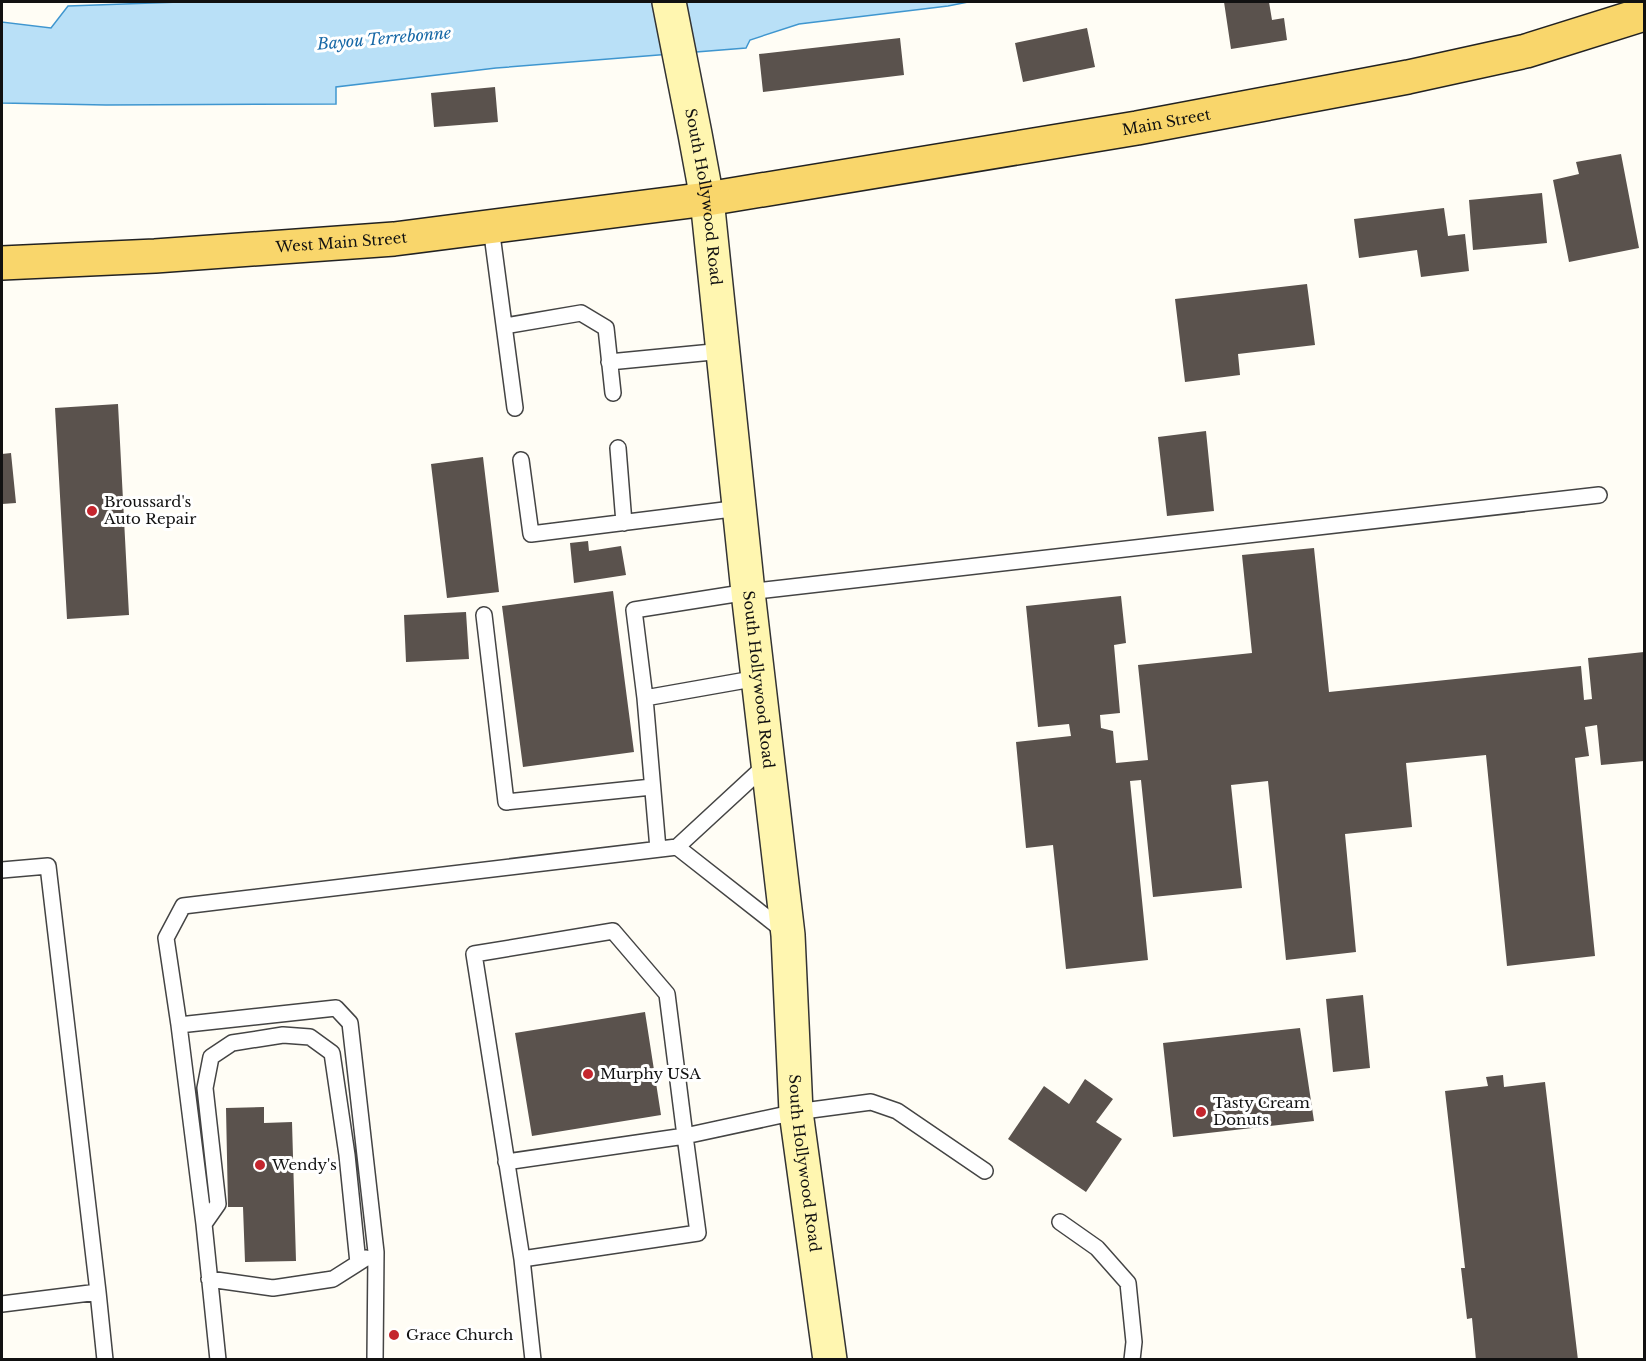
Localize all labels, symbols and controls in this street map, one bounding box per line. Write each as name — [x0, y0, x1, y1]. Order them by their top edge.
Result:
water label: Bayou Terrebonne — [315, 22, 453, 54]
street label: Main Street — [1121, 104, 1212, 139]
street label: South Hollywood Road — [681, 107, 726, 286]
street label: West Main Street — [274, 227, 408, 256]
place label: Broussard's Auto Repair — [103, 492, 197, 528]
marker: Broussard's Auto Repair — [85, 504, 99, 518]
street label: South Hollywood Road — [739, 590, 779, 770]
place label: Murphy USA — [600, 1064, 701, 1083]
marker: Murphy USA — [581, 1067, 595, 1081]
street label: South Hollywood Road — [785, 1074, 825, 1253]
place label: Tasty Cream Donuts — [1213, 1093, 1310, 1129]
marker: Tasty Cream Donuts — [1194, 1105, 1208, 1119]
place label: Wendy's — [271, 1155, 337, 1174]
marker: Wendy's — [253, 1158, 267, 1172]
place label: Grace Church — [406, 1325, 513, 1344]
marker: Grace Church — [387, 1328, 401, 1342]

